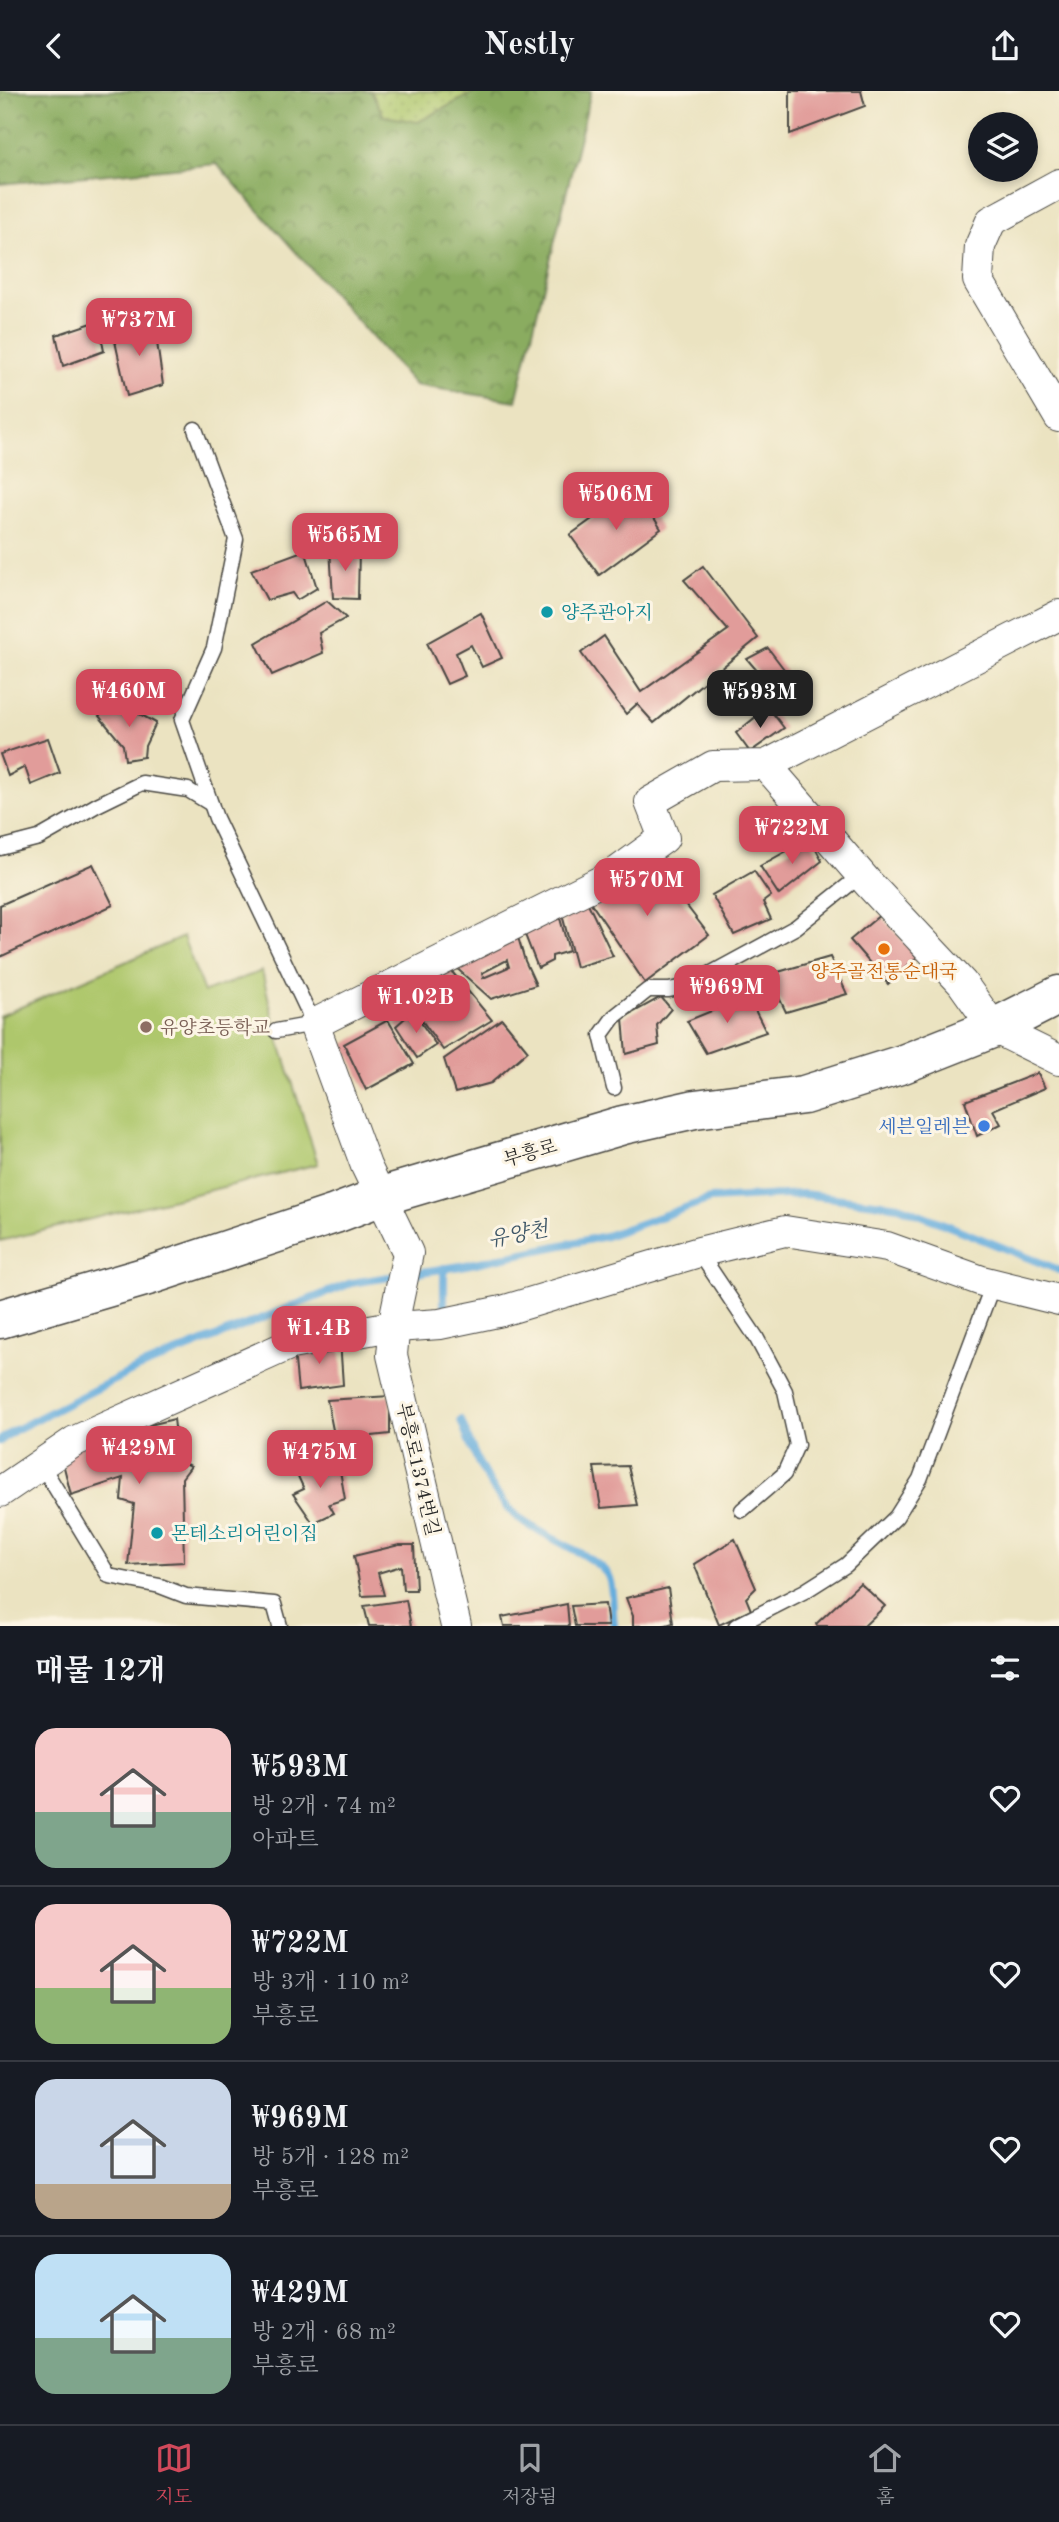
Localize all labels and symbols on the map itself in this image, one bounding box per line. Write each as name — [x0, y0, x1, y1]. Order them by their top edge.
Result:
pin: ₩737M — [90, 299, 188, 358]
pin: ₩506M — [567, 473, 665, 532]
pin: ₩565M — [296, 513, 394, 573]
place label: 양주관아지 — [561, 603, 653, 624]
marker: 양주관아지 — [539, 604, 555, 620]
pin: ₩460M — [80, 669, 178, 729]
pin: ₩593M — [711, 671, 809, 730]
pin: ₩722M — [743, 807, 841, 866]
pin: ₩570M — [598, 859, 696, 918]
marker: 양주골전통순대국 — [876, 941, 892, 957]
place label: 양주골전통순대국 — [811, 962, 957, 983]
pin: ₩969M — [678, 965, 776, 1025]
pin: ₩1.02B — [359, 975, 473, 1035]
place label: 유양초등학교 — [160, 1018, 270, 1039]
marker: 유양초등학교 — [138, 1019, 154, 1035]
place label: 세븐일레븐 — [878, 1116, 970, 1138]
marker: 세븐일레븐 — [976, 1118, 992, 1134]
street label: 부흥로 — [501, 1135, 560, 1171]
water label: 유양천 — [486, 1217, 552, 1252]
pin: ₩1.4B — [270, 1307, 368, 1366]
street label: 부흥로1374번길 — [392, 1401, 444, 1538]
pin: ₩429M — [90, 1427, 188, 1486]
pin: ₩475M — [271, 1431, 369, 1490]
place label: 몬테소리어린이집 — [171, 1524, 318, 1545]
marker: 몬테소리어린이집 — [149, 1525, 165, 1541]

